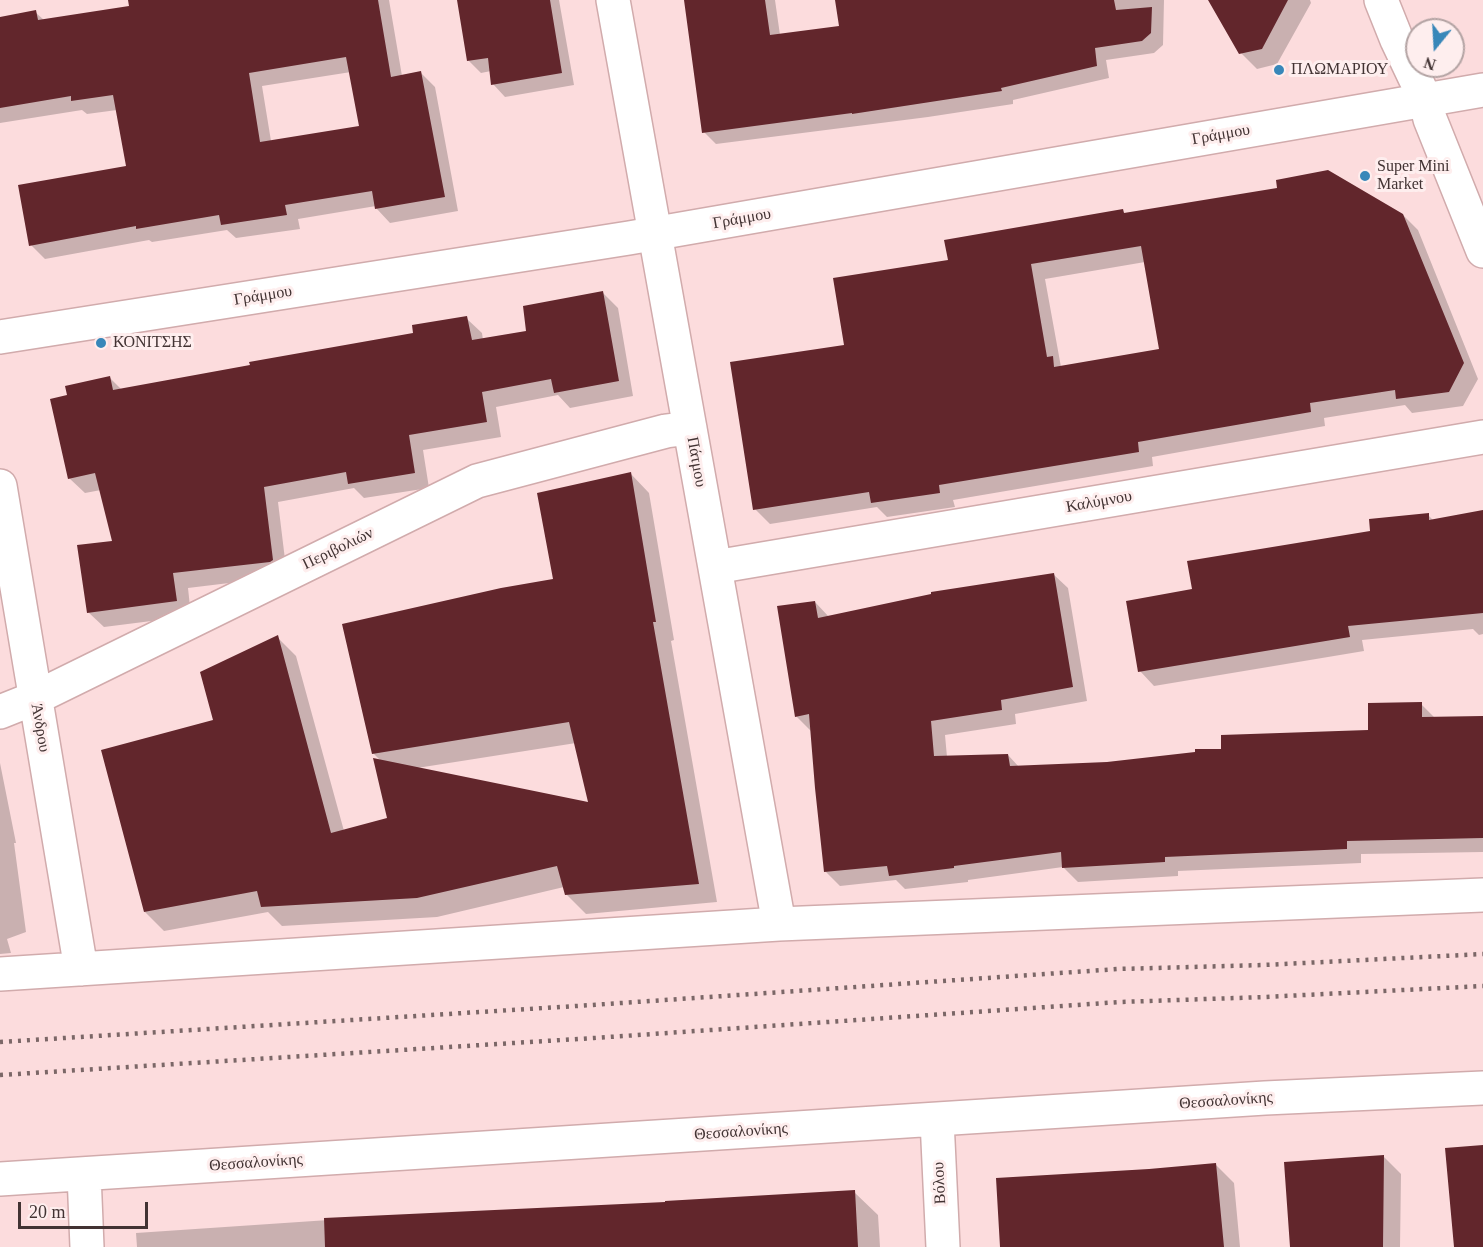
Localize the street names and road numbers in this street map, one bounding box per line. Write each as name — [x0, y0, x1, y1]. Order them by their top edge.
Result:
street label: Γράμμου — [1190, 120, 1252, 150]
street label: Γράμμου — [711, 204, 773, 234]
street label: Γράμμου — [233, 282, 293, 310]
street label: Πάτμου — [682, 435, 710, 489]
street label: Καλύμνου — [1065, 487, 1133, 517]
street label: Περιβολιών — [299, 524, 377, 574]
street label: Άνδρου — [26, 702, 54, 754]
street label: Θεσσαλονίκης — [1178, 1088, 1274, 1114]
street label: Θεσσαλονίκης — [693, 1119, 789, 1145]
street label: Θεσσαλονίκης — [208, 1150, 304, 1176]
street label: Βόλου — [929, 1161, 951, 1205]

